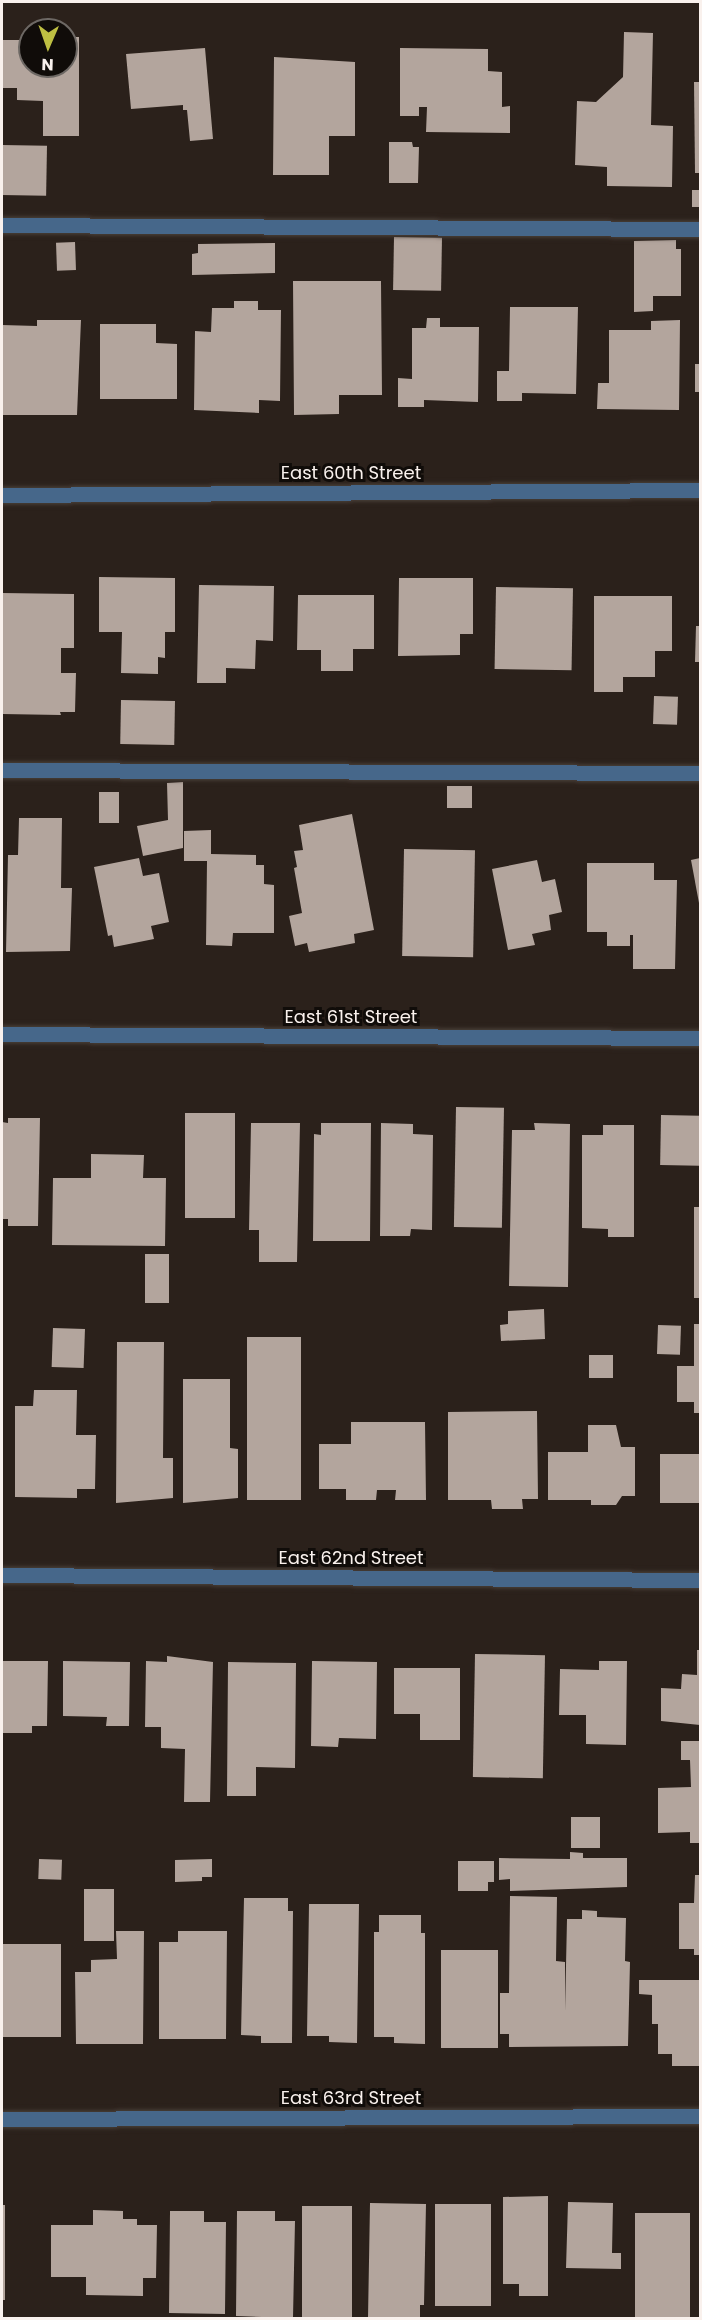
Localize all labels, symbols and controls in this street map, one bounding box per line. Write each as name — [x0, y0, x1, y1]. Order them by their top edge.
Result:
north arrow — [18, 18, 78, 78]
text: N — [41, 53, 54, 76]
street label: East 60th Street — [281, 462, 421, 484]
street label: East 61st Street — [285, 1006, 417, 1028]
street label: East 62nd Street — [278, 1547, 424, 1569]
street label: East 63rd Street — [281, 2087, 421, 2109]

